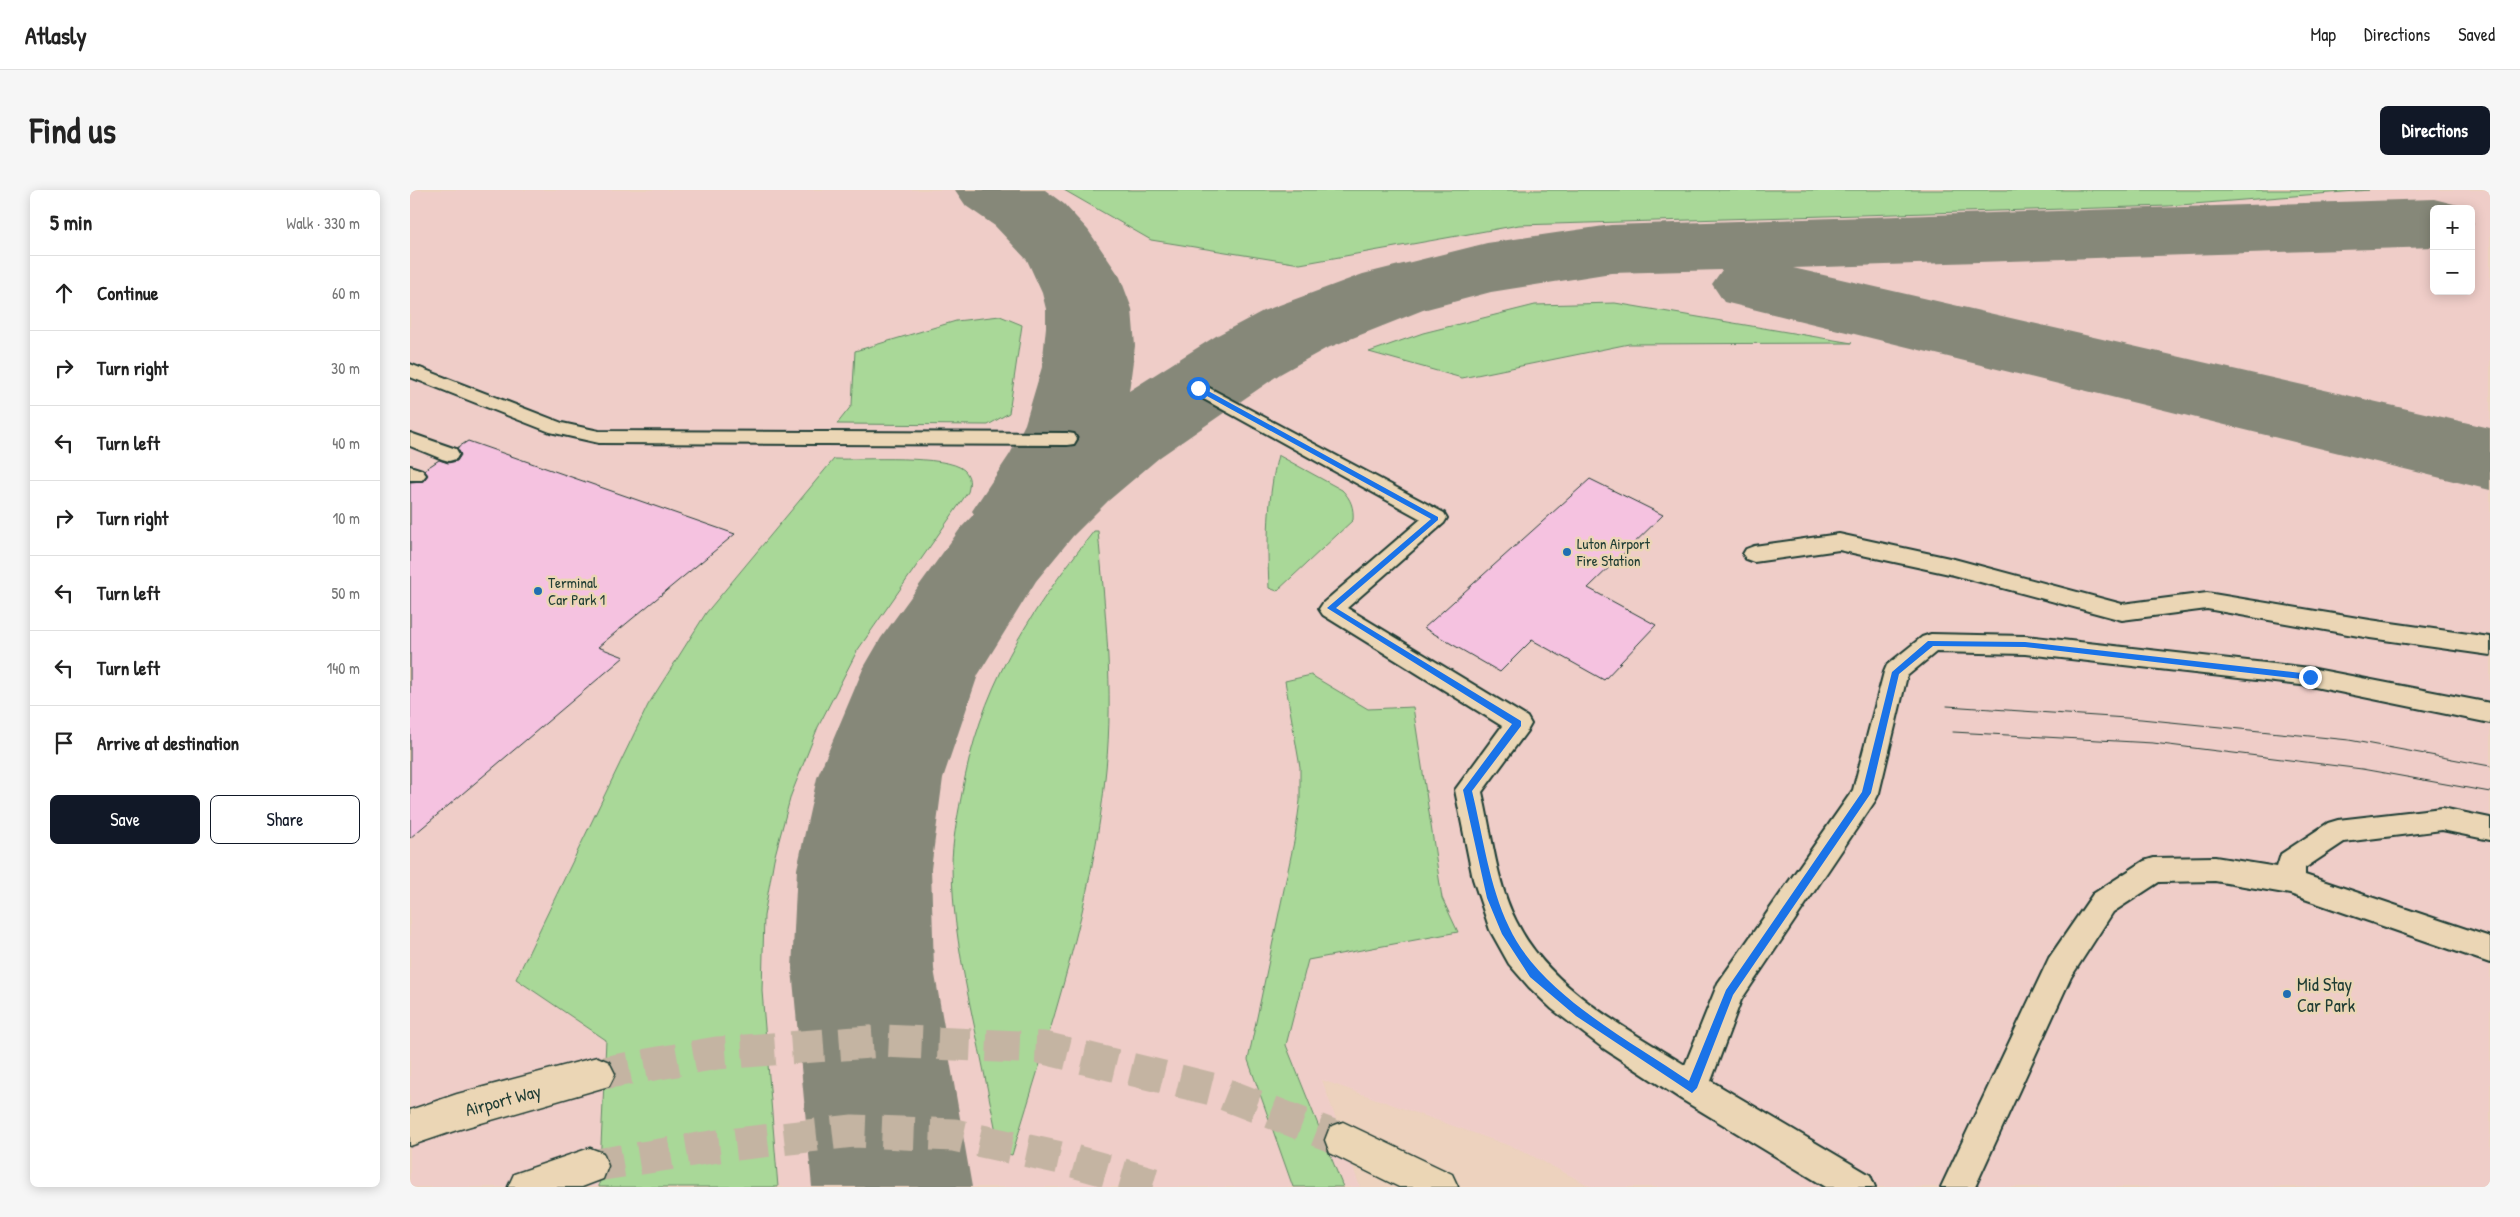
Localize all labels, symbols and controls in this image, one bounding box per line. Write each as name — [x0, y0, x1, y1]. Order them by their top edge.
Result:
text: Atlasly — [25, 19, 87, 51]
text: Map — [2311, 22, 2336, 47]
text: Directions — [2364, 22, 2430, 47]
text: Saved — [2458, 22, 2495, 47]
button: Directions — [2380, 106, 2490, 155]
text: Find us — [30, 107, 116, 154]
map controls — [2430, 205, 2475, 295]
button: + — [2430, 205, 2475, 250]
text: 5 min — [50, 208, 92, 237]
text: Walk · 330 m — [286, 212, 360, 234]
button: − — [2430, 250, 2475, 295]
icon: ahead — [50, 279, 78, 307]
text: Continue — [97, 280, 158, 306]
text: 60 m — [332, 282, 360, 304]
icon: right — [50, 354, 78, 382]
text: Turn right — [97, 355, 168, 381]
text: 30 m — [331, 357, 360, 379]
route start — [1187, 377, 1210, 400]
icon: left — [50, 429, 78, 457]
text: Turn left — [97, 430, 160, 456]
text: 40 m — [332, 432, 360, 454]
icon: right — [50, 504, 78, 532]
text: Turn right — [97, 505, 168, 531]
text: 10 m — [332, 507, 360, 529]
place label: Luton Airport Fire Station — [1576, 533, 1651, 571]
marker: Luton Airport Fire Station — [1561, 546, 1573, 558]
place label: Terminal Car Park 1 — [548, 572, 605, 610]
icon: left — [50, 579, 78, 607]
text: Turn left — [97, 580, 160, 606]
text: 50 m — [332, 582, 360, 604]
marker: Terminal Car Park 1 — [532, 585, 544, 597]
icon: left — [50, 654, 78, 682]
text: Turn left — [97, 655, 160, 681]
text: 140 m — [326, 657, 360, 679]
route end — [2299, 666, 2322, 689]
icon: arrive — [50, 729, 78, 757]
text: Arrive at destination — [97, 730, 239, 756]
button: Save — [50, 795, 200, 844]
button: Share — [210, 795, 360, 844]
place label: Mid Stay Car Park — [2297, 972, 2356, 1018]
marker: Mid Stay Car Park — [2281, 988, 2293, 1000]
street label: Airport Way — [462, 1078, 544, 1122]

